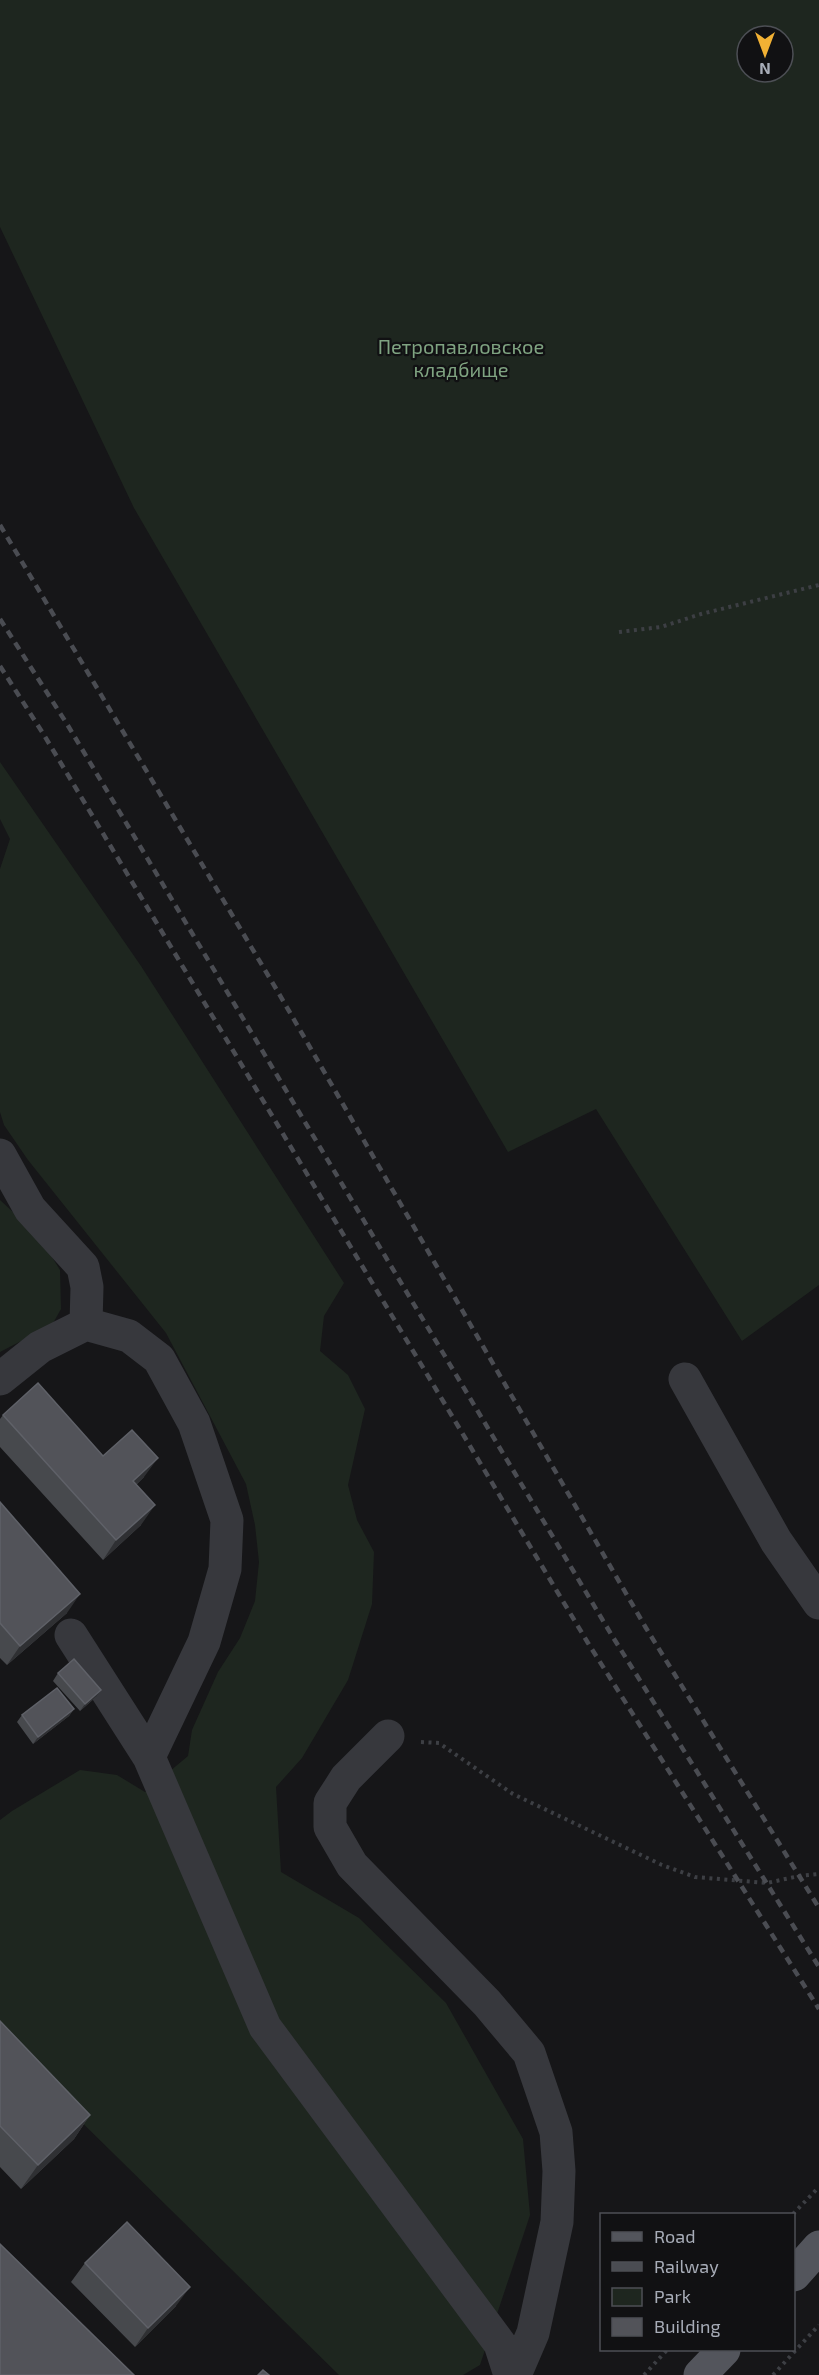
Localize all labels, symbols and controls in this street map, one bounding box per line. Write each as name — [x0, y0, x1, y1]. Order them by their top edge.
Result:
north arrow — [735, 24, 795, 84]
text: N — [759, 60, 771, 79]
park label: Петропавловское кладбище — [378, 334, 544, 381]
legend — [600, 2213, 795, 2351]
text: Road — [654, 2225, 695, 2247]
text: Railway — [654, 2255, 719, 2277]
text: Park — [654, 2285, 691, 2307]
text: Building — [654, 2315, 721, 2337]

